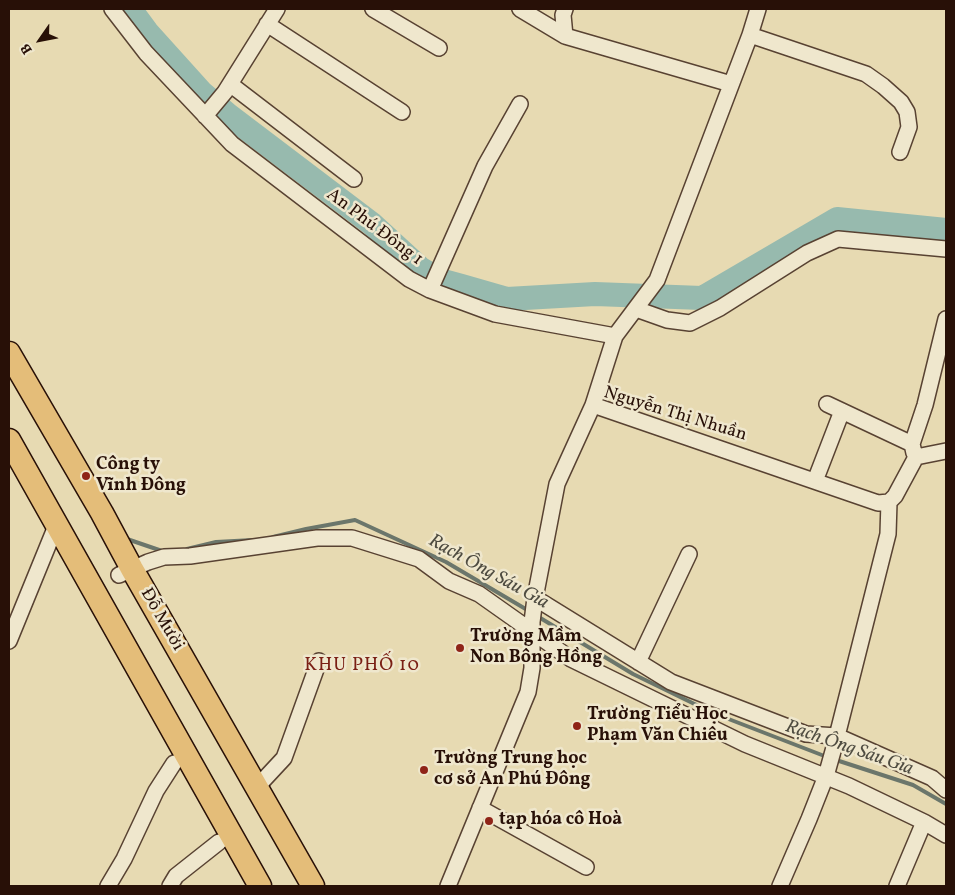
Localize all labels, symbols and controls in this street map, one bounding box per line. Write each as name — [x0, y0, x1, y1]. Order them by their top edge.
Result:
north arrow — [15, 15, 65, 65]
text: B — [16, 39, 38, 58]
street label: An Phú Đông 1 — [321, 185, 427, 271]
street label: Nguyễn Thị Nhuần — [601, 383, 749, 447]
place label: Công ty Vĩnh Đông — [96, 455, 186, 498]
marker: Công ty Vĩnh Đông — [80, 470, 92, 482]
water label: Rạch Ông Sáu Gia — [424, 531, 552, 615]
street label: Đỗ Mười — [134, 585, 188, 655]
place label: Trường Mầm Non Bông Hồng — [470, 627, 602, 670]
marker: Trường Mầm Non Bông Hồng — [454, 642, 466, 654]
district label: KHU PHỐ 10 — [303, 656, 421, 678]
place label: Trường Tiểu Học Phạm Văn Chiêu — [587, 705, 728, 748]
water label: Rạch Ông Sáu Gia — [782, 716, 916, 782]
marker: Trường Tiểu Học Phạm Văn Chiêu — [571, 720, 583, 732]
place label: Trường Trung học cơ sở An Phú Đông — [434, 749, 590, 792]
marker: Trường Trung học cơ sở An Phú Đông — [418, 764, 430, 776]
place label: tạp hóa cô Hoà — [499, 810, 622, 832]
marker: tạp hóa cô Hoà — [483, 815, 495, 827]

